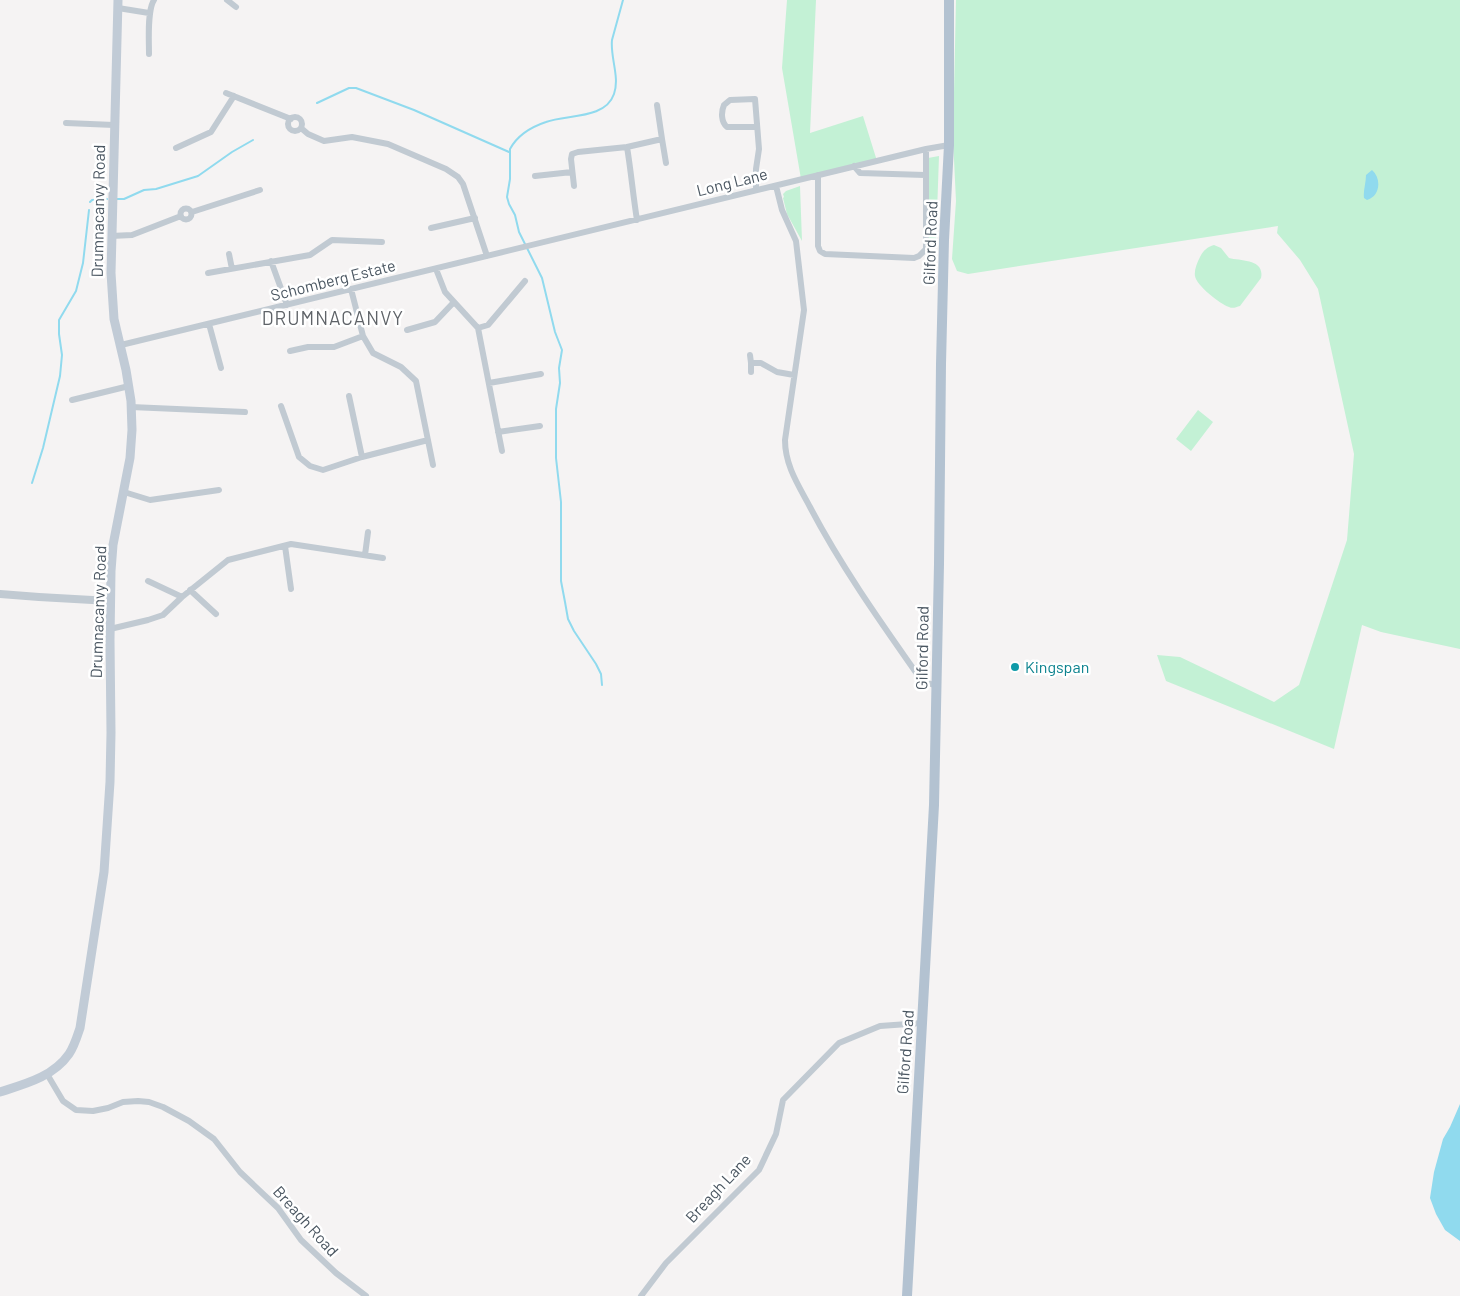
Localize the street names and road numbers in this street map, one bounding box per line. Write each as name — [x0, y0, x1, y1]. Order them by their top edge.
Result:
street label: Drumnacanvy Road — [87, 144, 108, 278]
street label: Long Lane — [694, 164, 769, 200]
street label: Gilford Road — [919, 201, 940, 285]
street label: Schomberg Estate — [268, 255, 397, 304]
street label: Drumnacanvy Road — [86, 545, 109, 679]
street label: Gilford Road — [911, 606, 932, 690]
street label: Gilford Road — [892, 1009, 917, 1095]
street label: Breagh Lane — [681, 1149, 754, 1226]
street label: Breagh Road — [270, 1182, 343, 1260]

